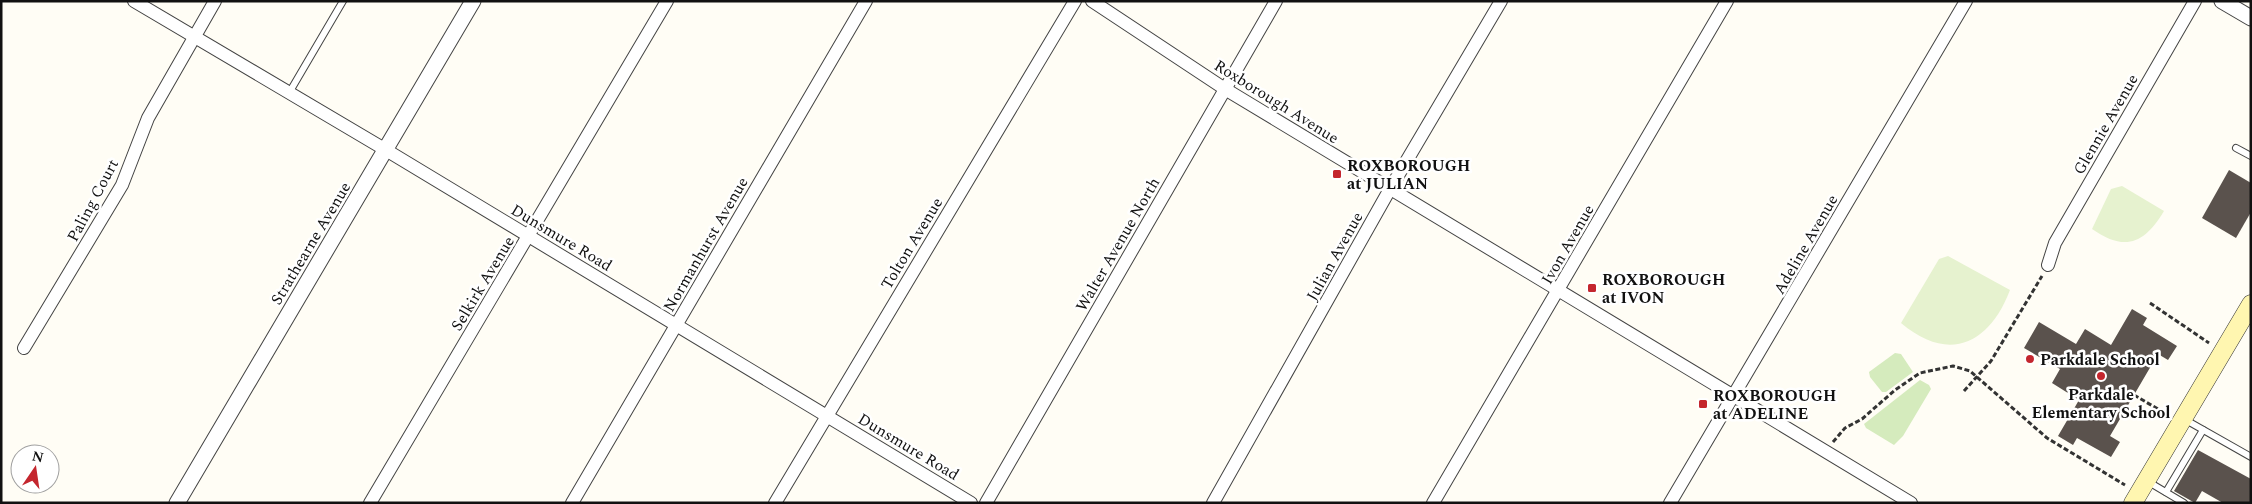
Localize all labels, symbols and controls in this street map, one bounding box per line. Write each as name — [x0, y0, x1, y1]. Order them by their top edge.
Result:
street label: Roxborough Avenue — [1209, 54, 1344, 150]
street label: Glennie Avenue — [2067, 70, 2144, 179]
place label: ROXBOROUGH at JULIAN — [1347, 154, 1470, 196]
street label: Paling Court — [61, 155, 125, 246]
marker: ROXBOROUGH at JULIAN — [1331, 168, 1343, 180]
street label: Normanhurst Avenue — [657, 172, 754, 317]
street label: Walter Avenue North — [1070, 173, 1166, 316]
street label: Strathearne Avenue — [265, 177, 357, 310]
street label: Adeline Avenue — [1767, 190, 1844, 299]
street label: Tolton Avenue — [875, 193, 949, 294]
street label: Dunsmure Road — [506, 198, 617, 278]
street label: Ivon Avenue — [1535, 200, 1600, 289]
street label: Julian Avenue — [1300, 207, 1369, 305]
street label: Selkirk Avenue — [445, 231, 521, 336]
place label: ROXBOROUGH at IVON — [1602, 268, 1725, 310]
marker: ROXBOROUGH at IVON — [1586, 282, 1598, 294]
place label: Parkdale School — [2040, 348, 2160, 372]
marker: Parkdale School — [2024, 353, 2036, 365]
marker: Parkdale Elementary School — [2095, 370, 2107, 382]
place label: Parkdale Elementary School — [2031, 383, 2171, 425]
place label: ROXBOROUGH at ADELINE — [1713, 384, 1836, 426]
marker: ROXBOROUGH at ADELINE — [1697, 398, 1709, 410]
street label: Dunsmure Road — [853, 407, 964, 487]
north arrow — [10, 444, 60, 494]
text: N — [30, 445, 46, 468]

